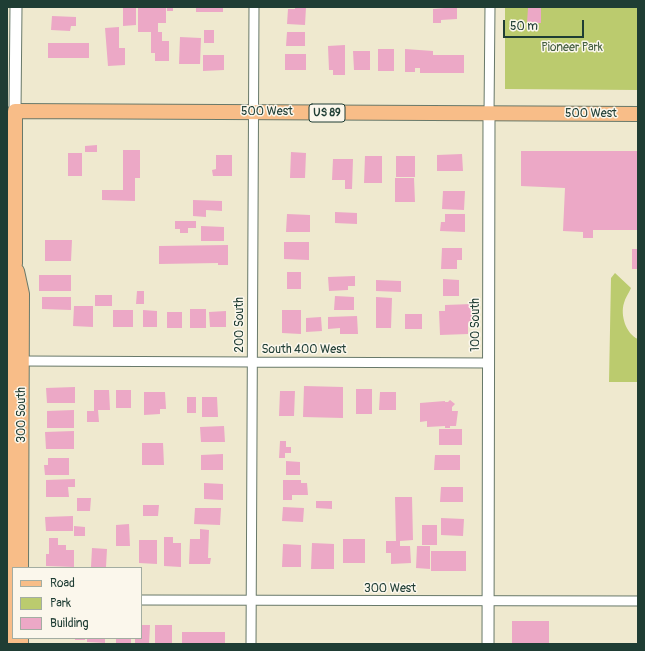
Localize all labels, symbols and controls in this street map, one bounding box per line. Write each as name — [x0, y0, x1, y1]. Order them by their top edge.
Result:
scale bar — [505, 12, 586, 38]
text: 50 m — [510, 19, 538, 34]
park label: Pioneer Park — [541, 41, 603, 55]
road number: US 89 — [309, 104, 345, 122]
street label: 500 West — [241, 105, 293, 119]
street label: 500 West — [565, 107, 617, 121]
street label: 200 South — [233, 297, 247, 353]
street label: 100 South — [469, 298, 483, 352]
street label: South 400 West — [262, 343, 346, 357]
street label: 300 South — [15, 387, 29, 443]
legend — [12, 567, 142, 639]
text: Road — [50, 576, 75, 591]
street label: 300 West — [364, 582, 416, 596]
text: Park — [50, 596, 71, 611]
text: Building — [50, 616, 89, 631]

